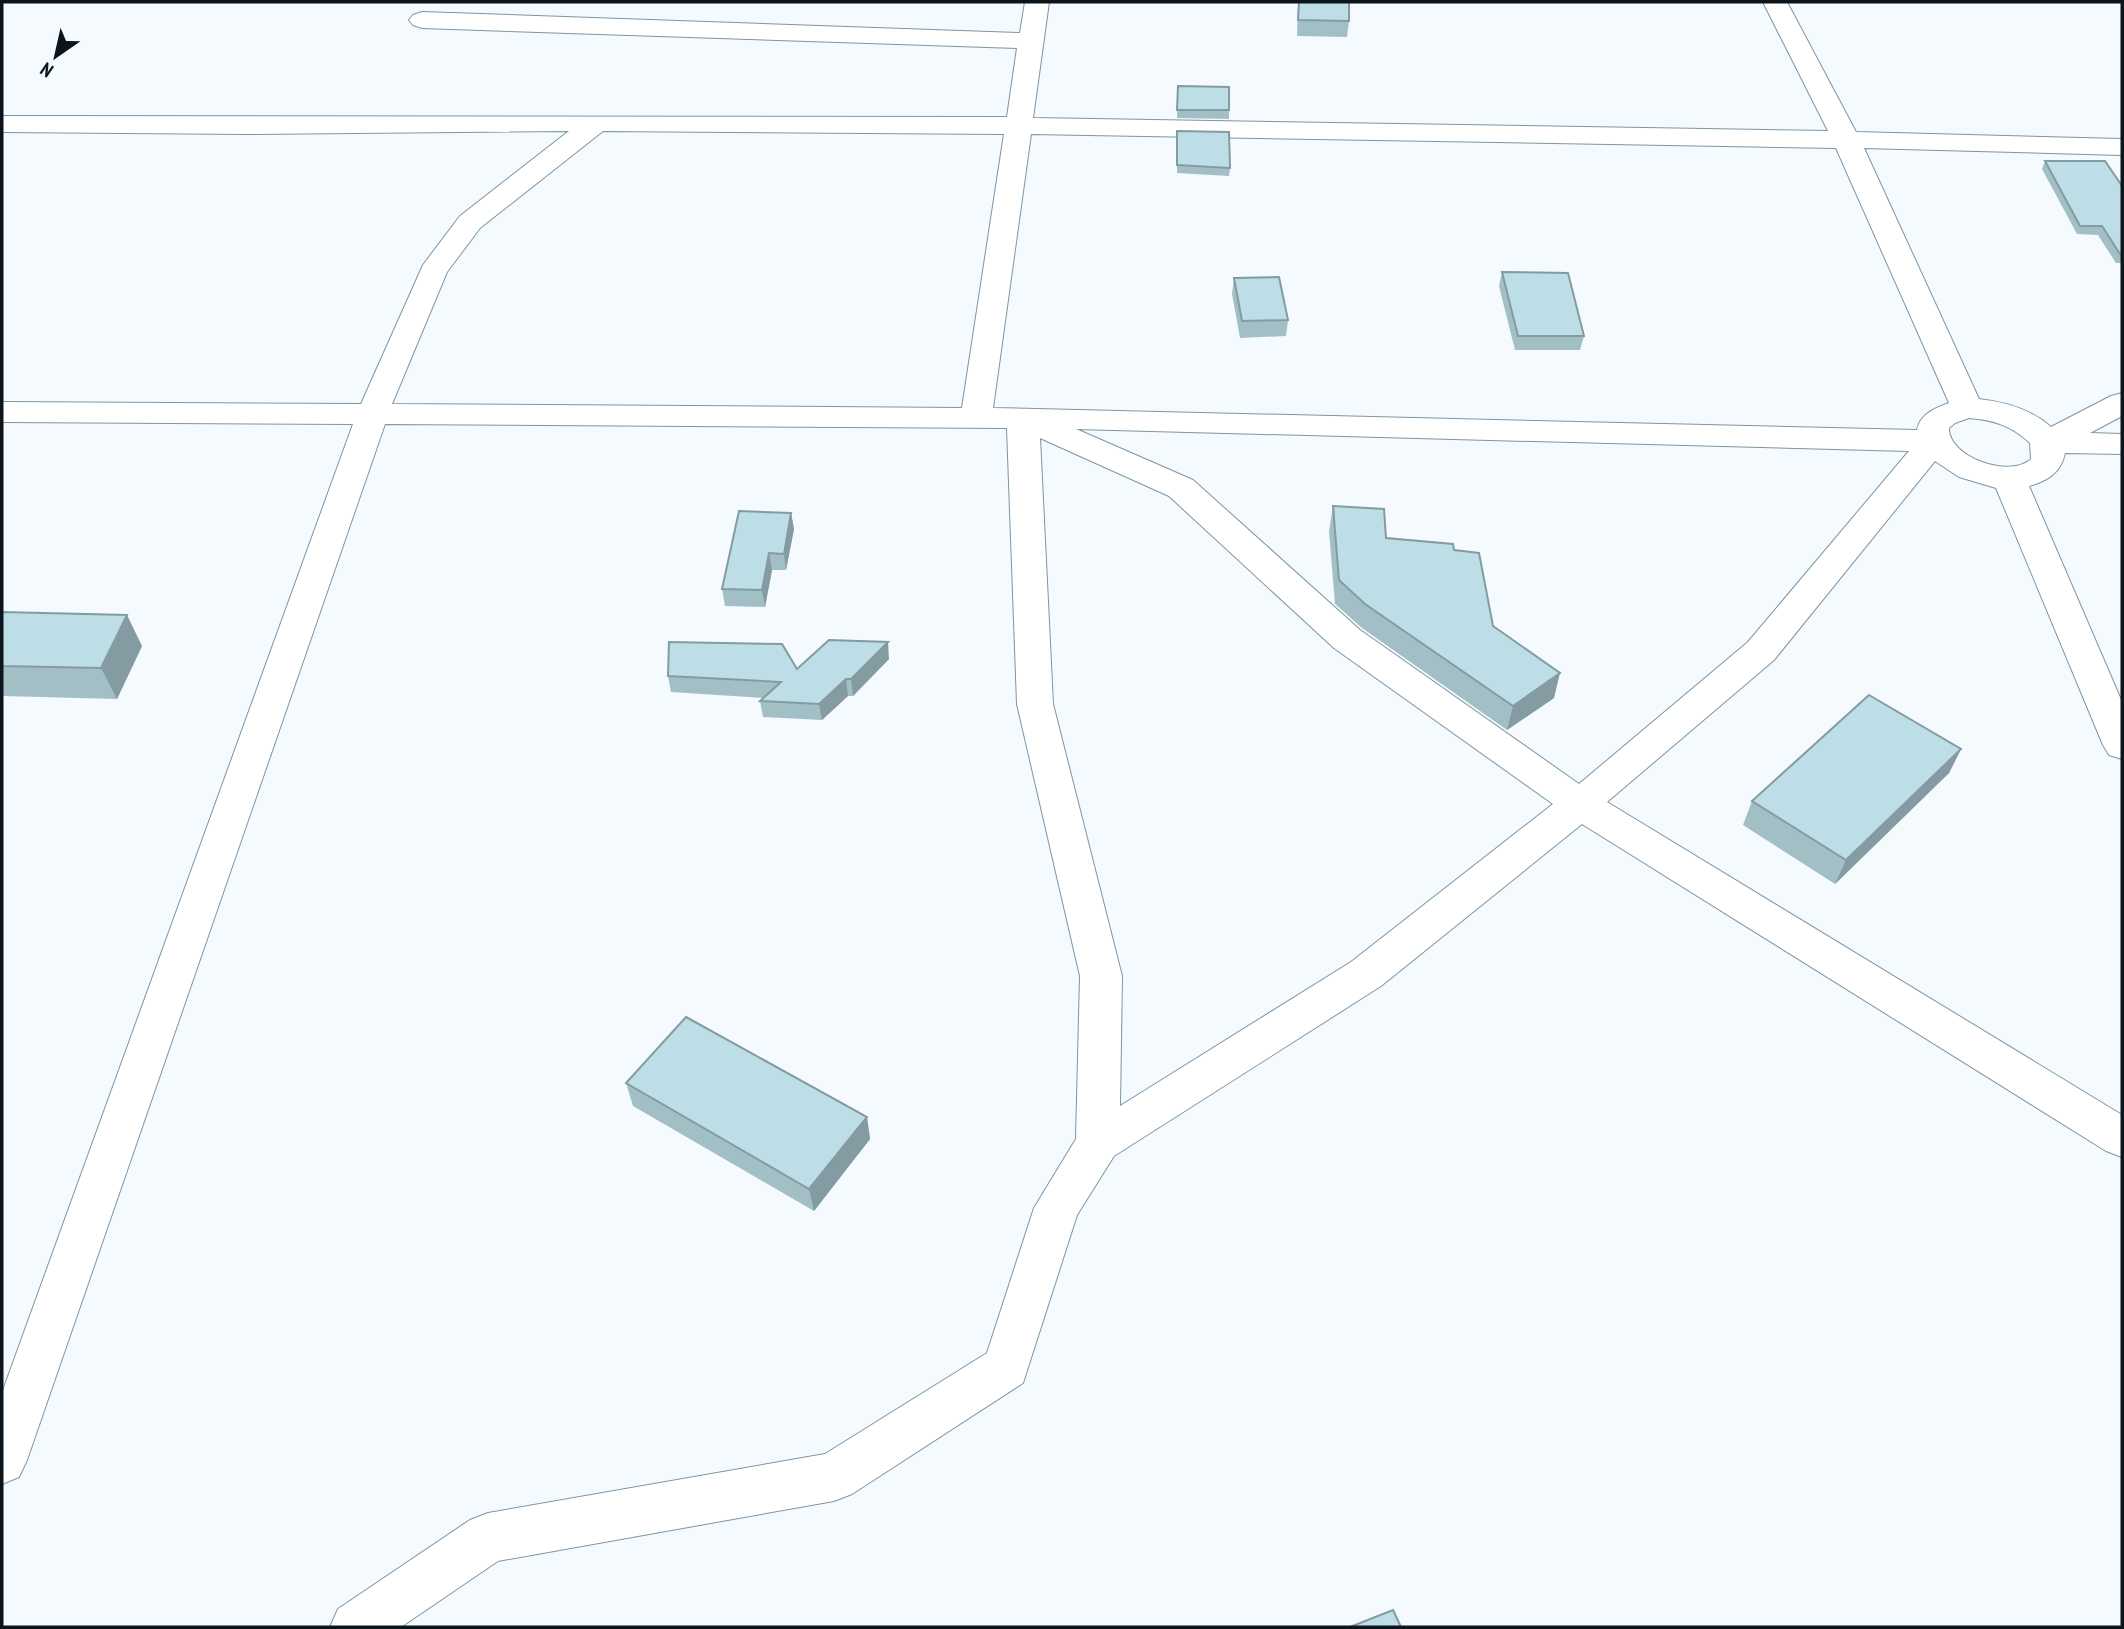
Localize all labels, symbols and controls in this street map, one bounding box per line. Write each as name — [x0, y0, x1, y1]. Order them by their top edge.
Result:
north arrow — [21, 21, 91, 91]
text: N — [36, 57, 57, 83]

